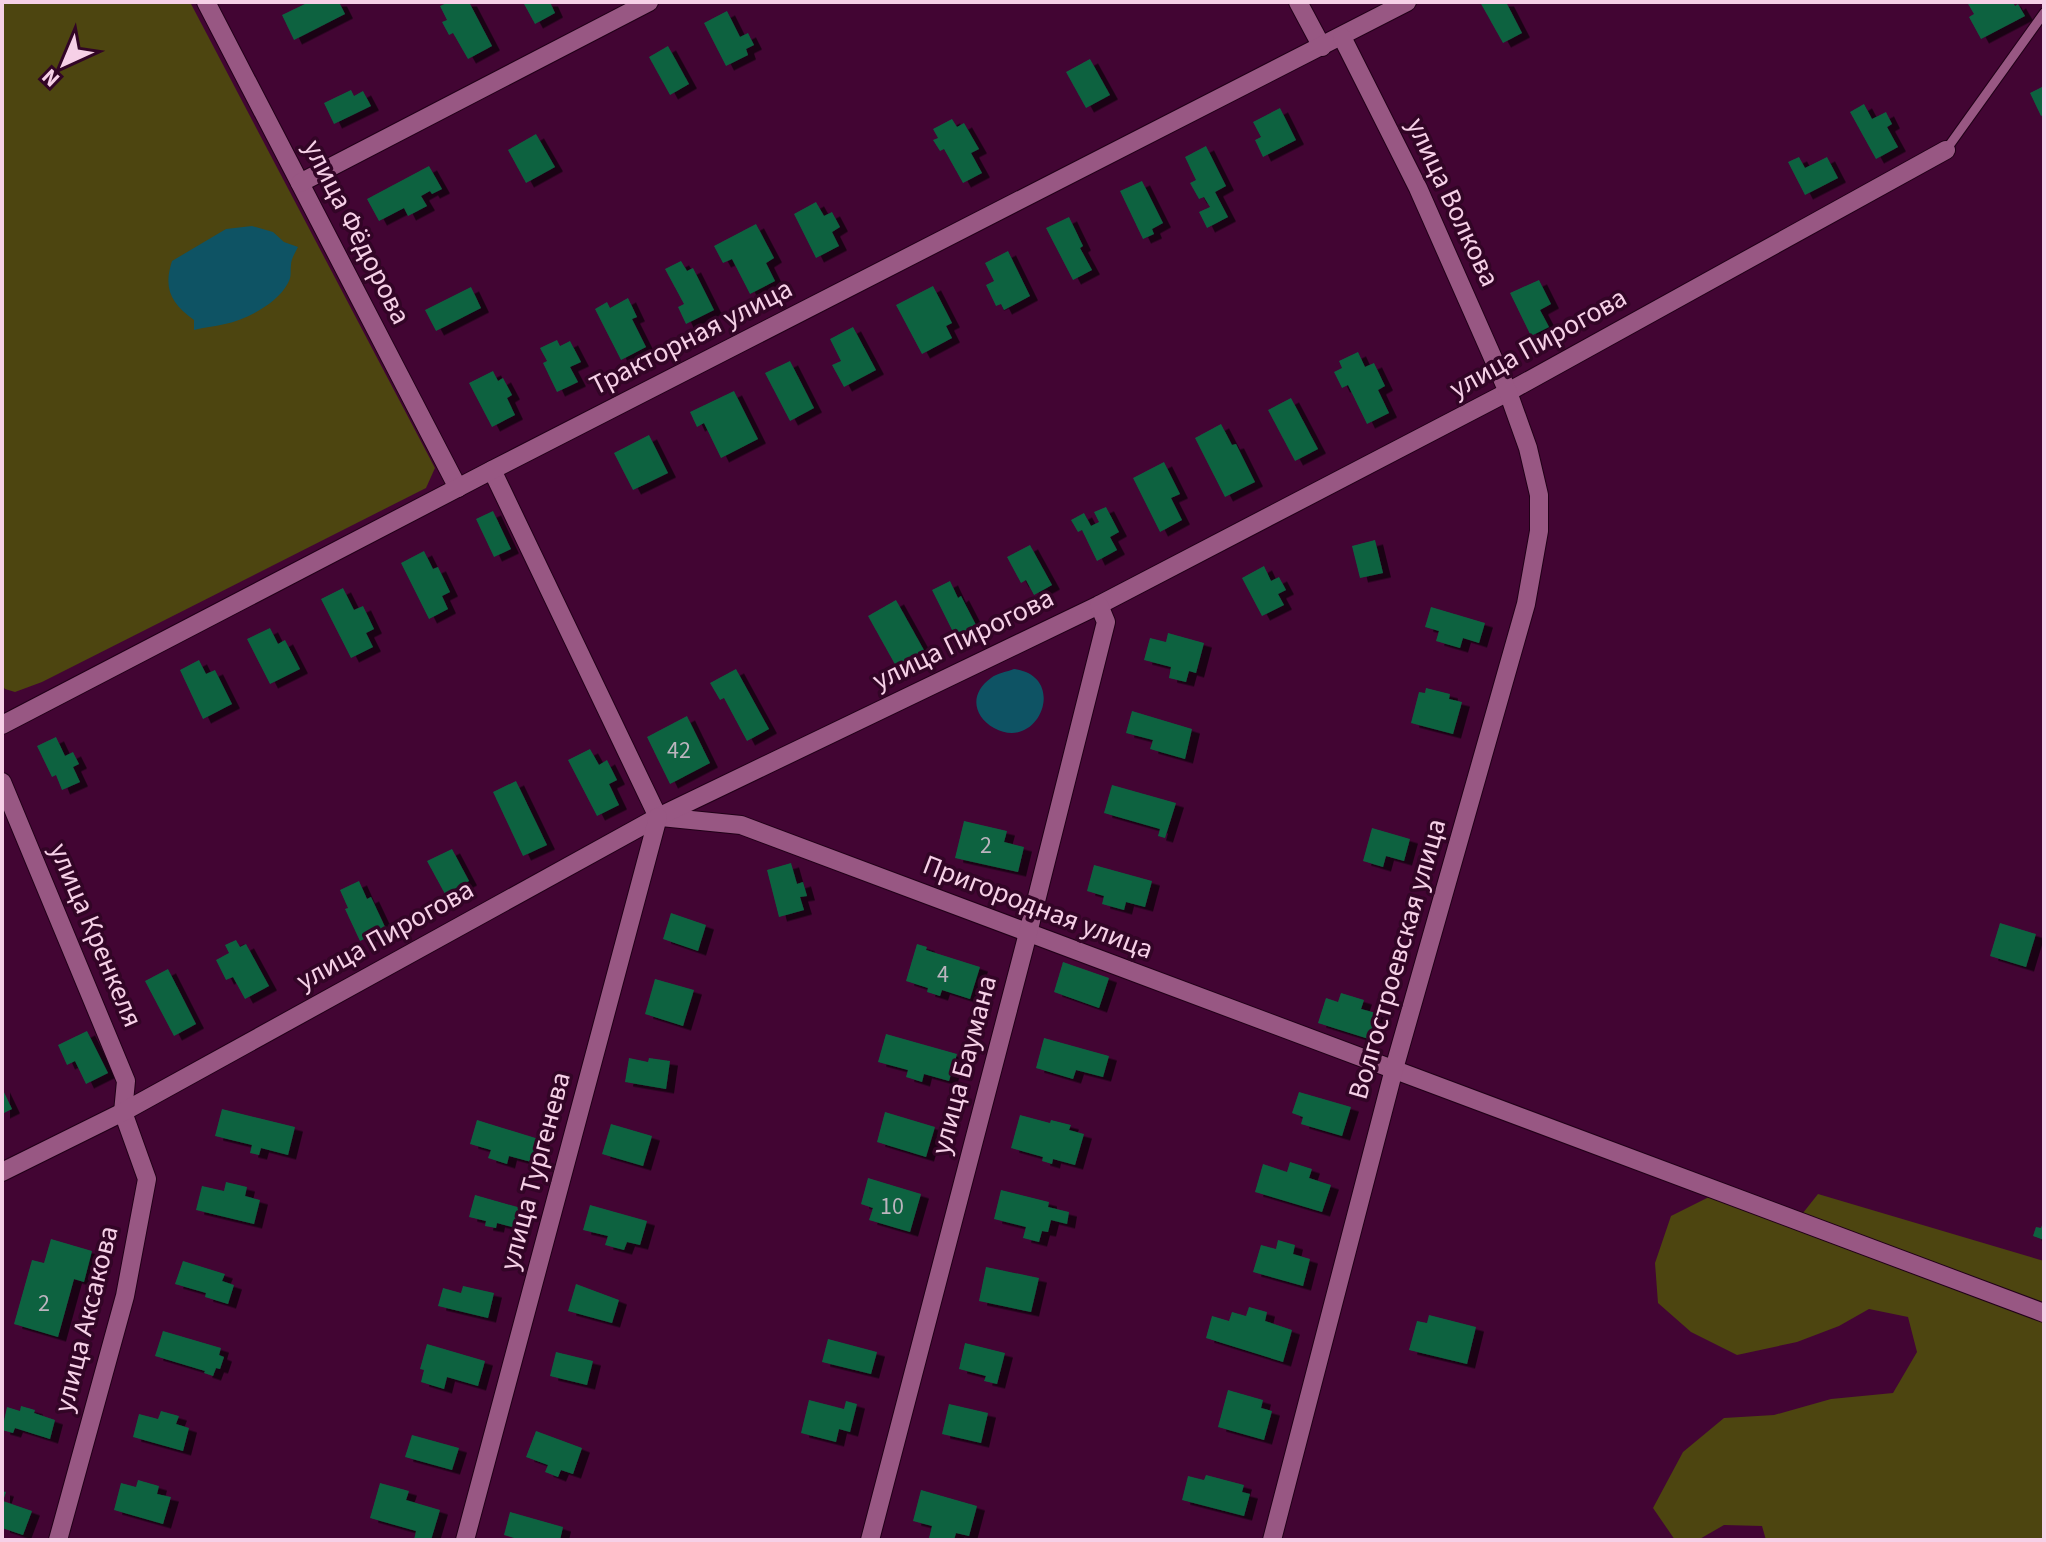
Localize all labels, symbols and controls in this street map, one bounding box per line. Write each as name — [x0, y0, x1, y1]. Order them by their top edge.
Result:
north arrow — [24, 24, 104, 104]
text: N — [34, 61, 67, 94]
street label: улица Волкова — [1396, 111, 1510, 293]
street label: улица Фёдорова — [293, 133, 421, 331]
street label: Тракторная улица — [583, 269, 799, 405]
street label: улица Пирогова — [1442, 278, 1634, 408]
street label: улица Пирогова — [866, 578, 1060, 700]
house number: 42 — [667, 733, 691, 768]
street label: Волгостроевская улица — [1338, 814, 1456, 1104]
house number: 2 — [980, 828, 992, 863]
street label: улица Кренкеля — [39, 837, 153, 1033]
street label: Пригородная улица — [917, 845, 1159, 969]
street label: улица Пирогова — [289, 870, 481, 1000]
house number: 4 — [937, 957, 949, 992]
street label: улица Баумана — [921, 971, 1007, 1159]
street label: улица Тургенева — [489, 1067, 581, 1275]
house number: 10 — [880, 1189, 904, 1224]
street label: улица Аксакова — [43, 1221, 129, 1417]
house number: 2 — [38, 1286, 50, 1321]

